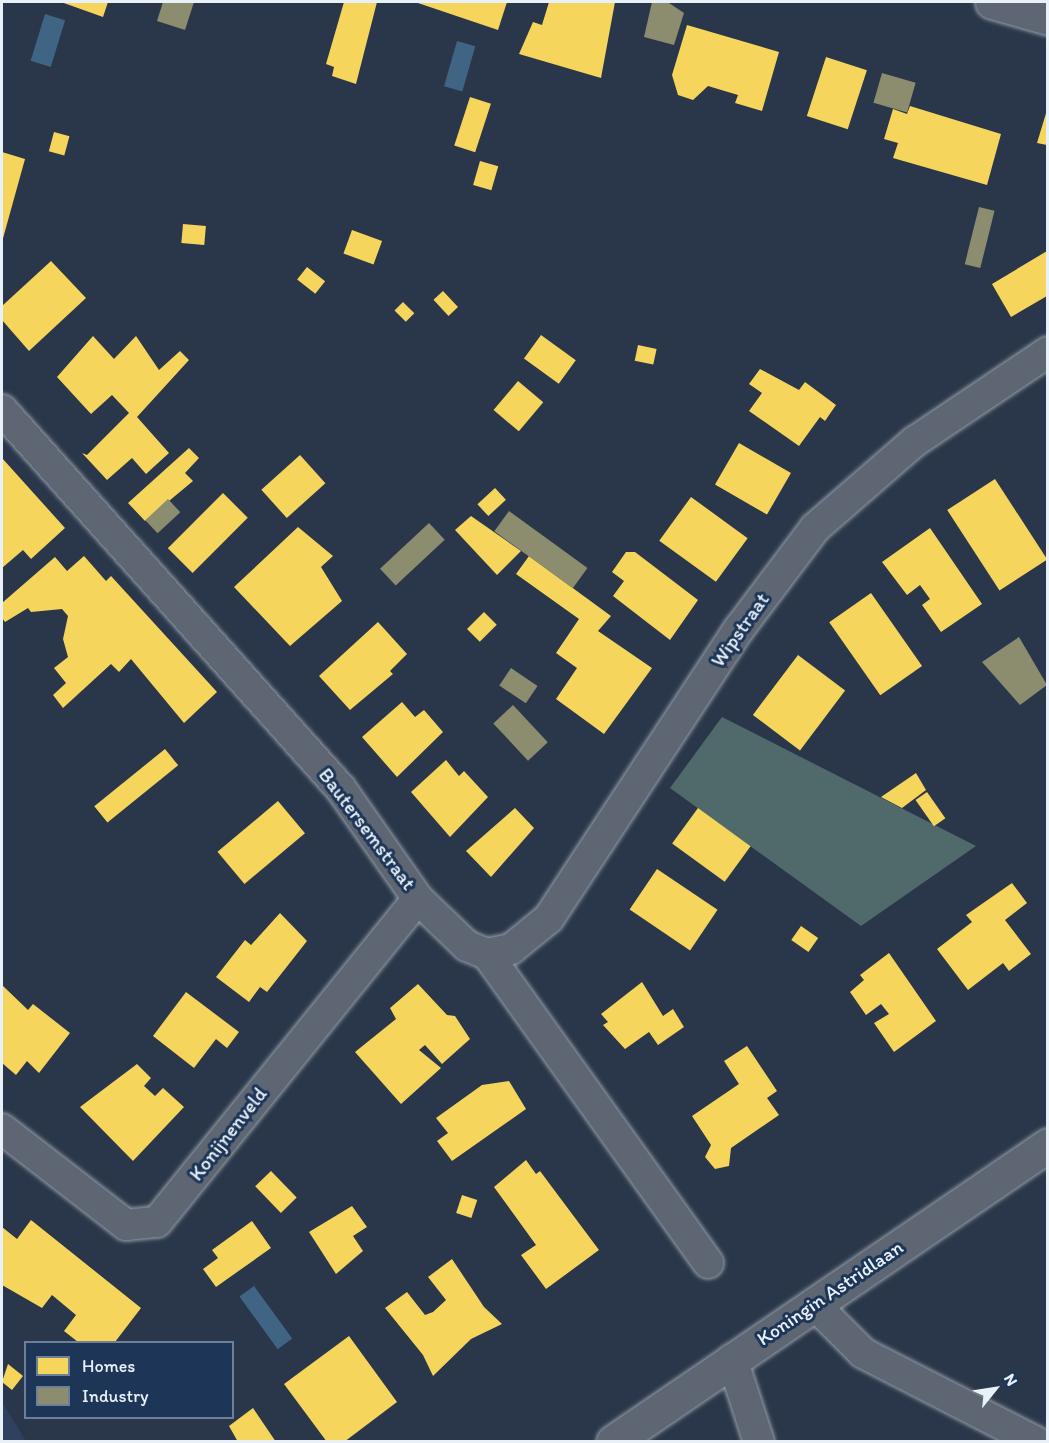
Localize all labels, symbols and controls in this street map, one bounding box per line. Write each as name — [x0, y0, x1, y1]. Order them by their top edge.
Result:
street label: Wipstraat — [706, 588, 774, 672]
street label: Bautersemstraat — [313, 763, 421, 895]
street label: Konijnenveld — [184, 1082, 272, 1186]
street label: Koningin Astridlaan — [752, 1235, 908, 1351]
legend — [24, 1341, 234, 1419]
text: Homes — [82, 1355, 135, 1377]
north arrow — [965, 1359, 1025, 1419]
text: N — [1000, 1370, 1022, 1389]
text: Industry — [82, 1385, 149, 1407]

